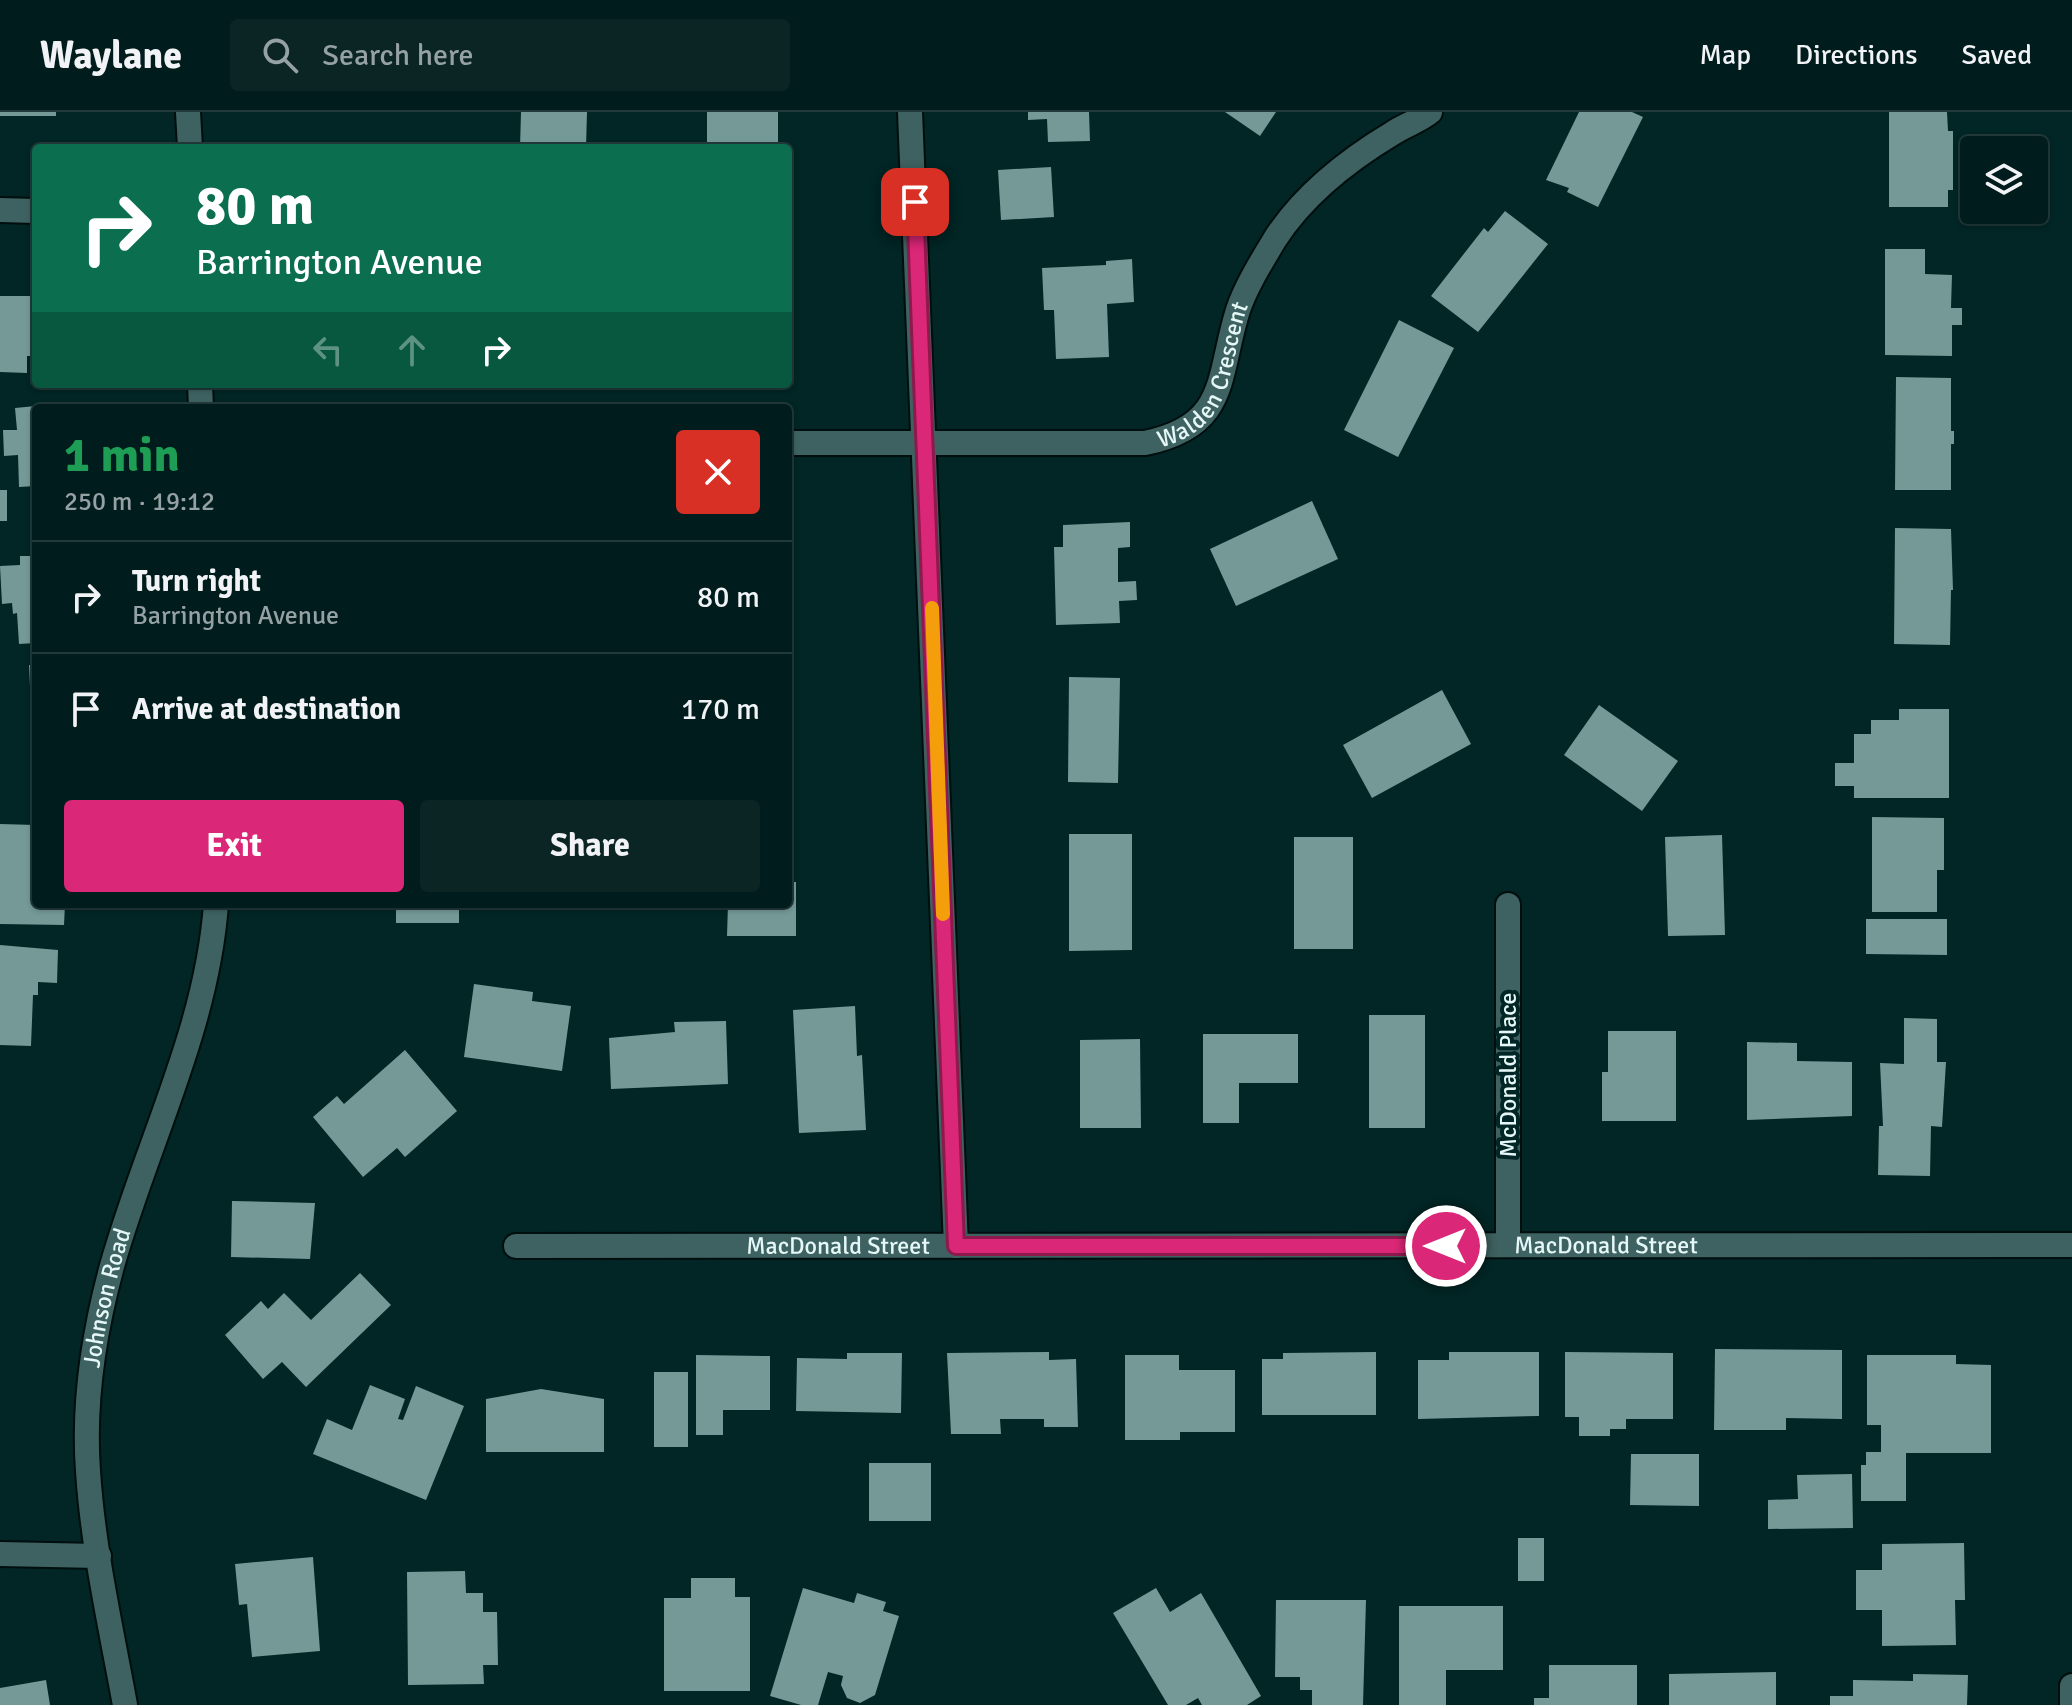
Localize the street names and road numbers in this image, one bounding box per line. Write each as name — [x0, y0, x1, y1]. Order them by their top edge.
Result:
street label: Walden Crescent — [1153, 297, 1255, 454]
street label: McDonald Place — [1493, 993, 1523, 1157]
street label: Johnson Road — [76, 1224, 137, 1369]
street label: MacDonald Street — [1514, 1230, 1698, 1260]
street label: MacDonald Street — [746, 1231, 930, 1261]

